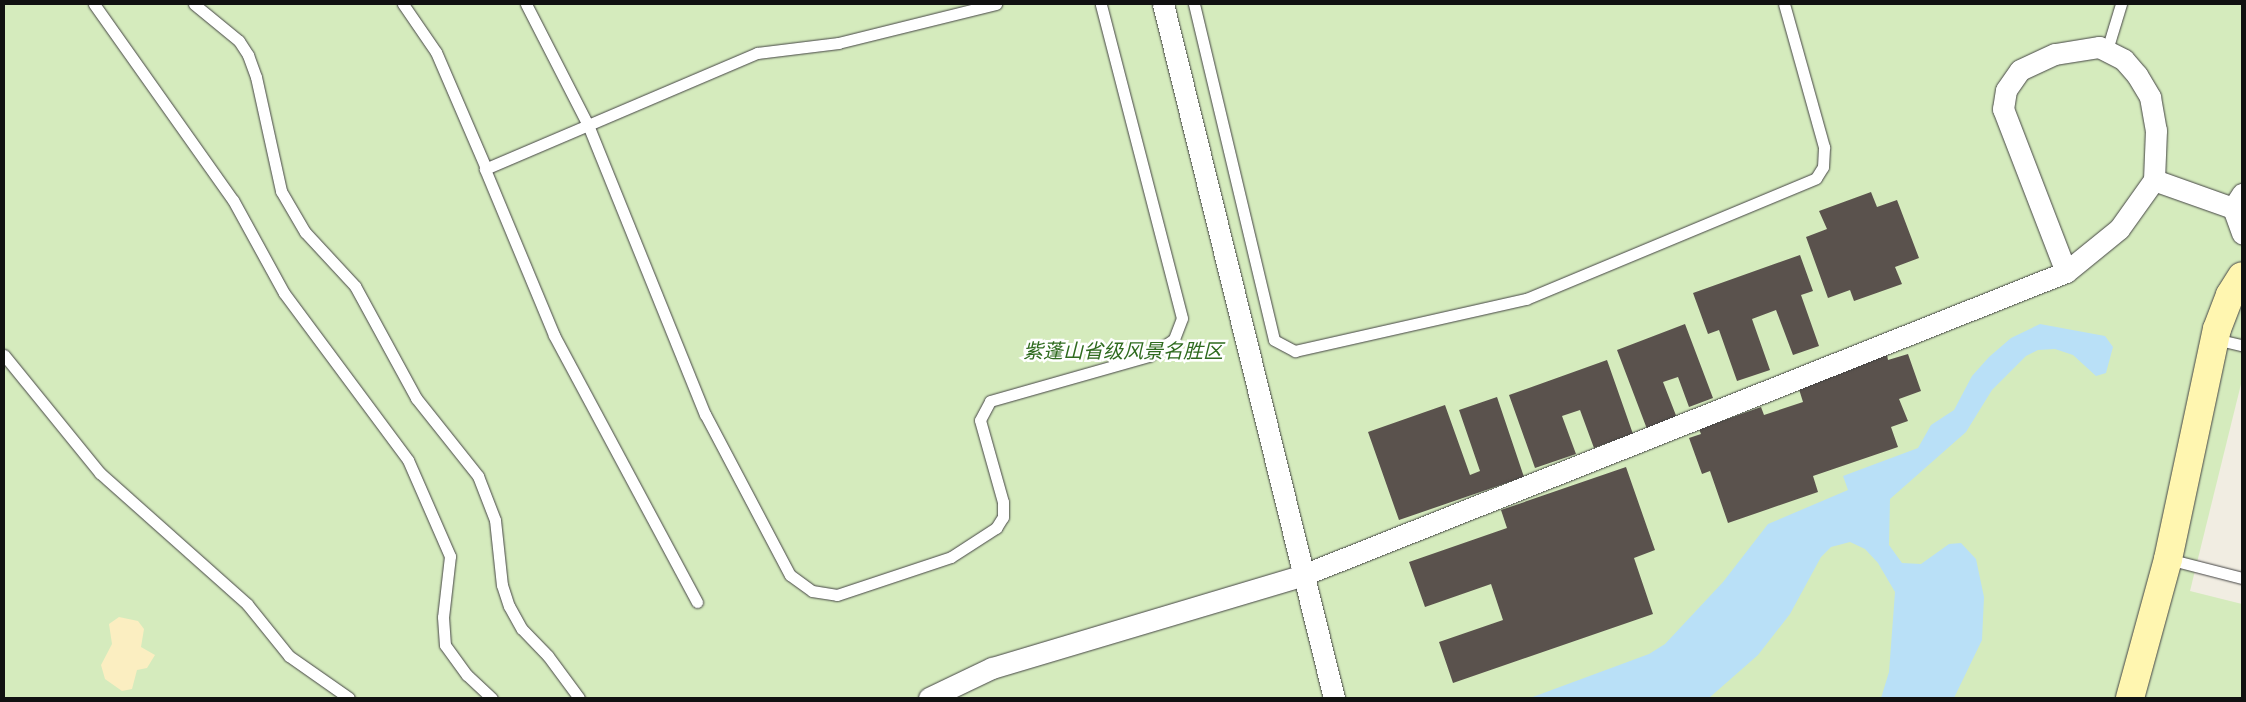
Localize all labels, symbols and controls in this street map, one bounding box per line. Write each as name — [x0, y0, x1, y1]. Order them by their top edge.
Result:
park label: 紫蓬山省级风景名胜区 — [1023, 339, 1223, 363]

